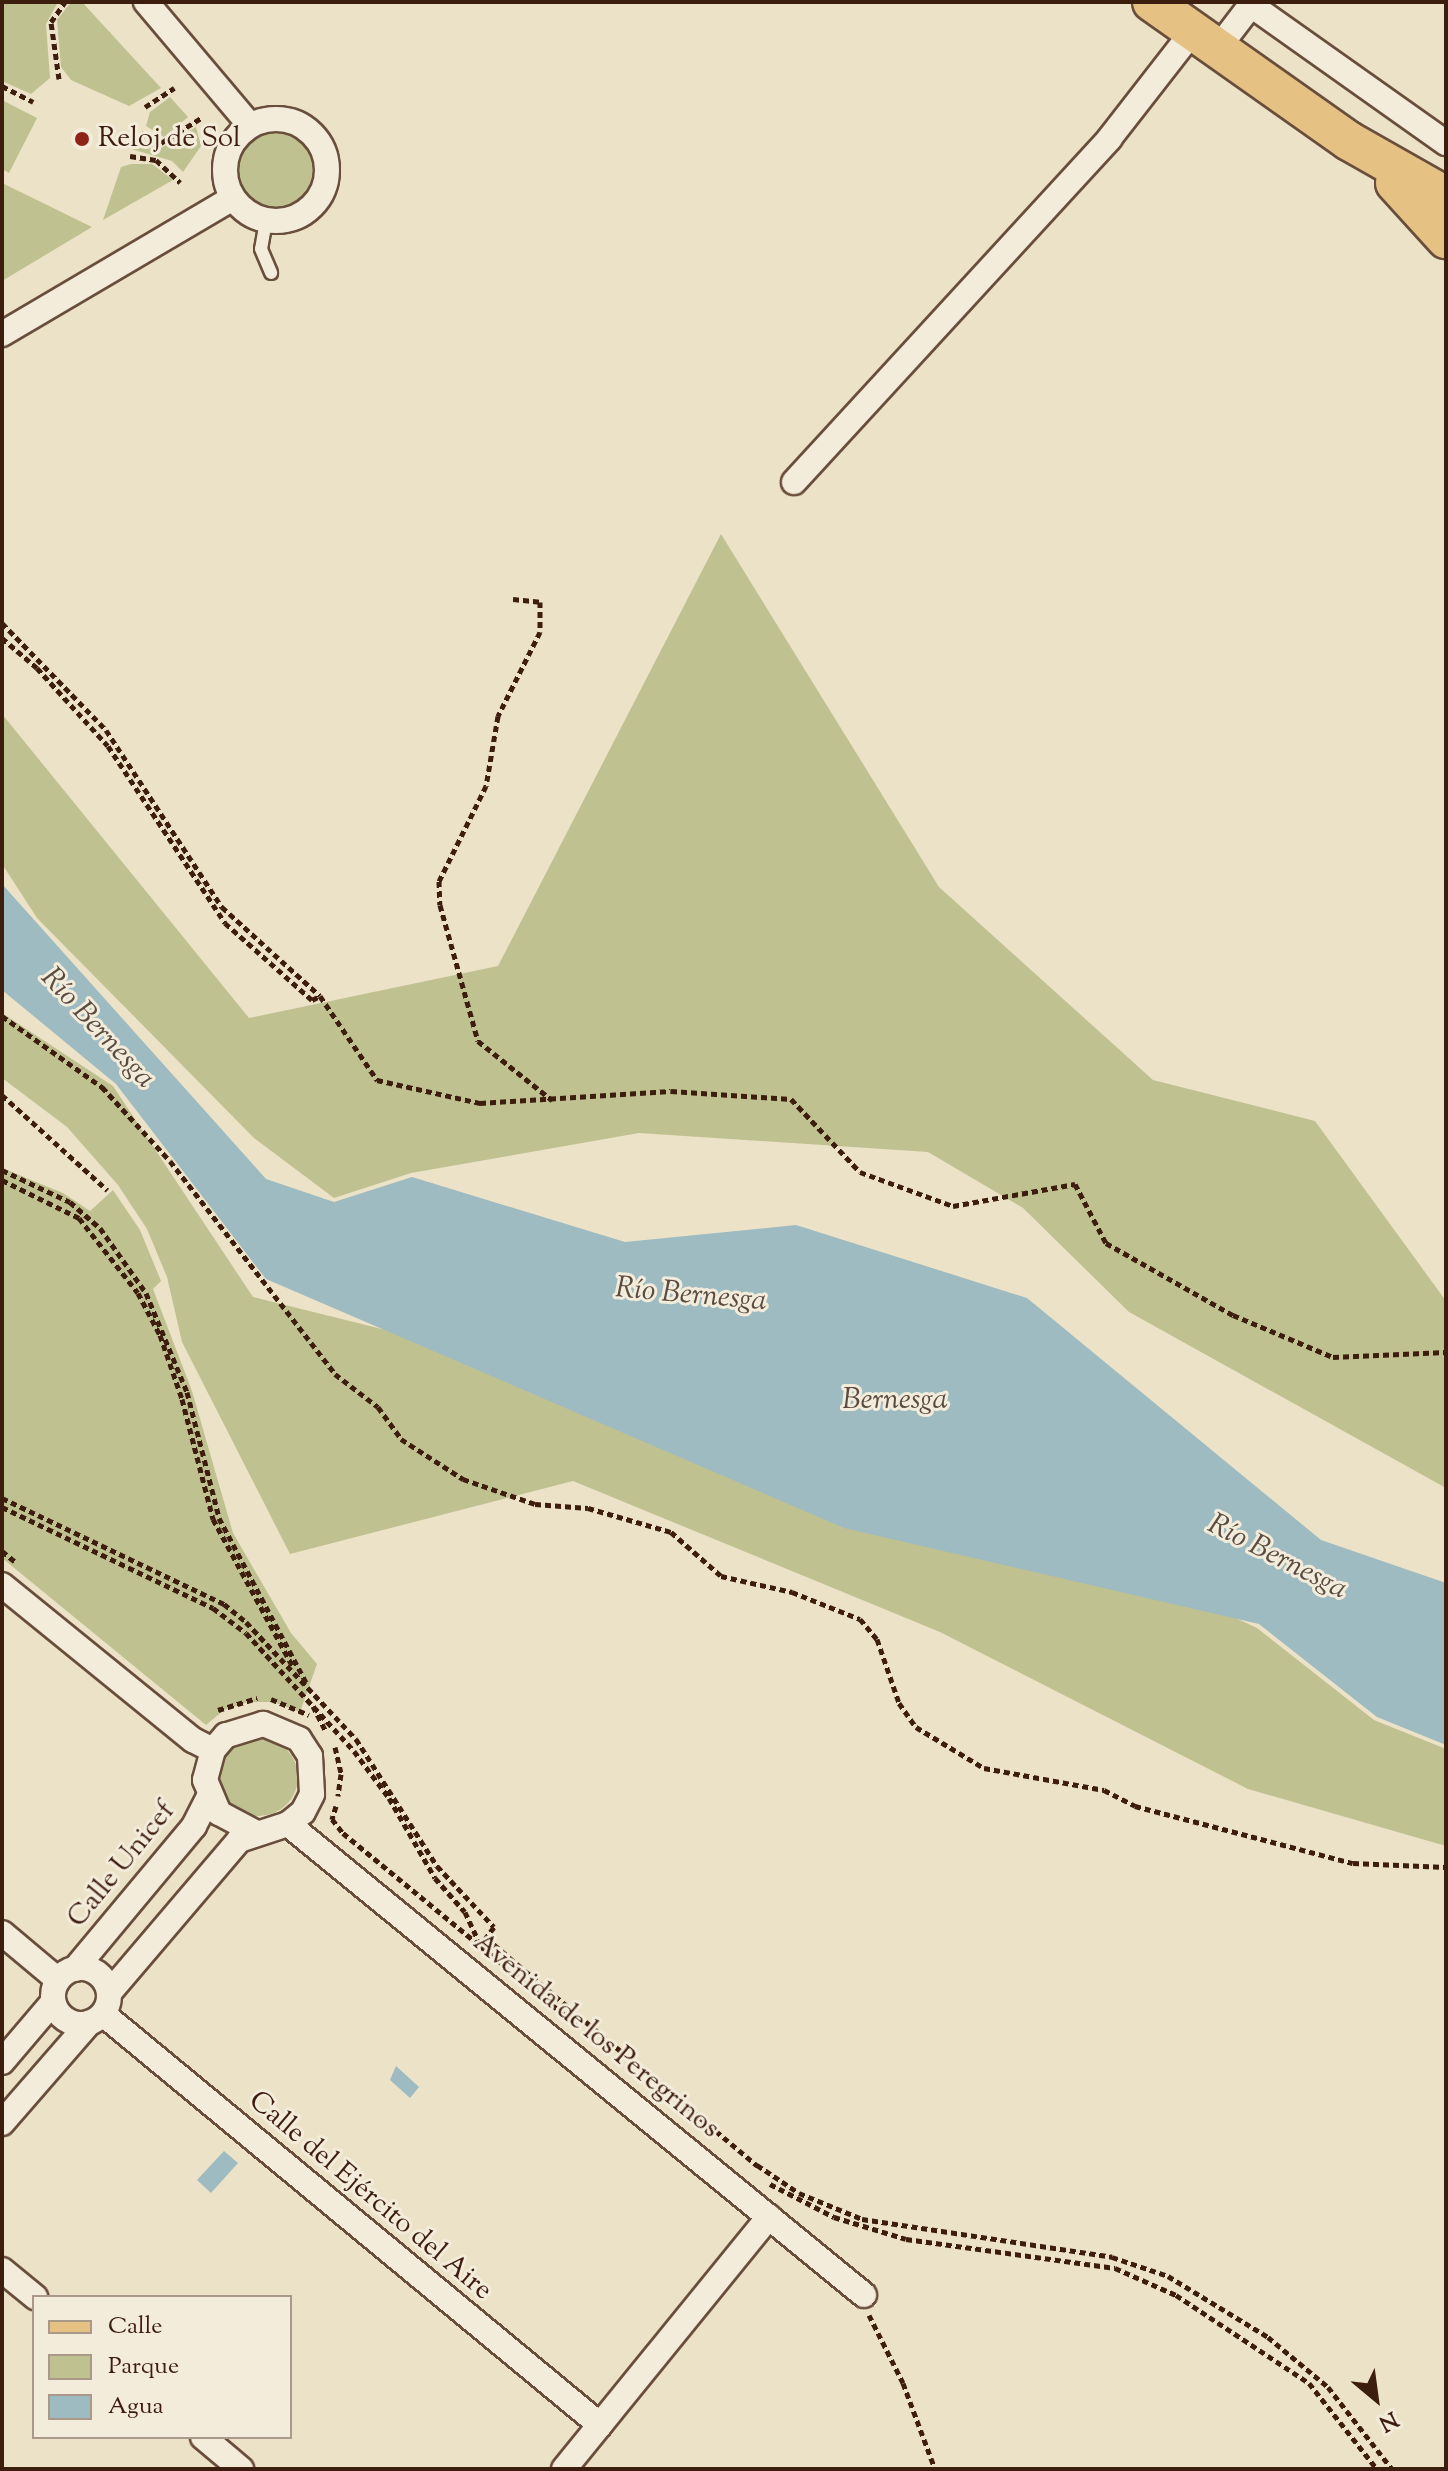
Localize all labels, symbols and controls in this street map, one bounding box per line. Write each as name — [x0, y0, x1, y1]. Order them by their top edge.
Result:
place label: Reloj de Sol — [98, 122, 241, 156]
marker: Reloj de Sol — [73, 130, 91, 148]
water label: Río Bernesga — [32, 961, 162, 1097]
water label: Río Bernesga — [614, 1271, 768, 1321]
water label: Bernesga — [842, 1383, 948, 1419]
water label: Río Bernesga — [1201, 1507, 1353, 1609]
street label: Calle Unicef — [61, 1795, 183, 1935]
street label: Avenida de los Peregrinos — [466, 1926, 726, 2146]
street label: Calle del Ejército del Aire — [241, 2084, 499, 2308]
legend — [32, 2295, 292, 2439]
text: Calle — [108, 2310, 162, 2344]
text: Parque — [108, 2350, 179, 2384]
north arrow — [1336, 2359, 1416, 2439]
text: Agua — [108, 2390, 164, 2424]
text: N — [1372, 2402, 1403, 2438]

